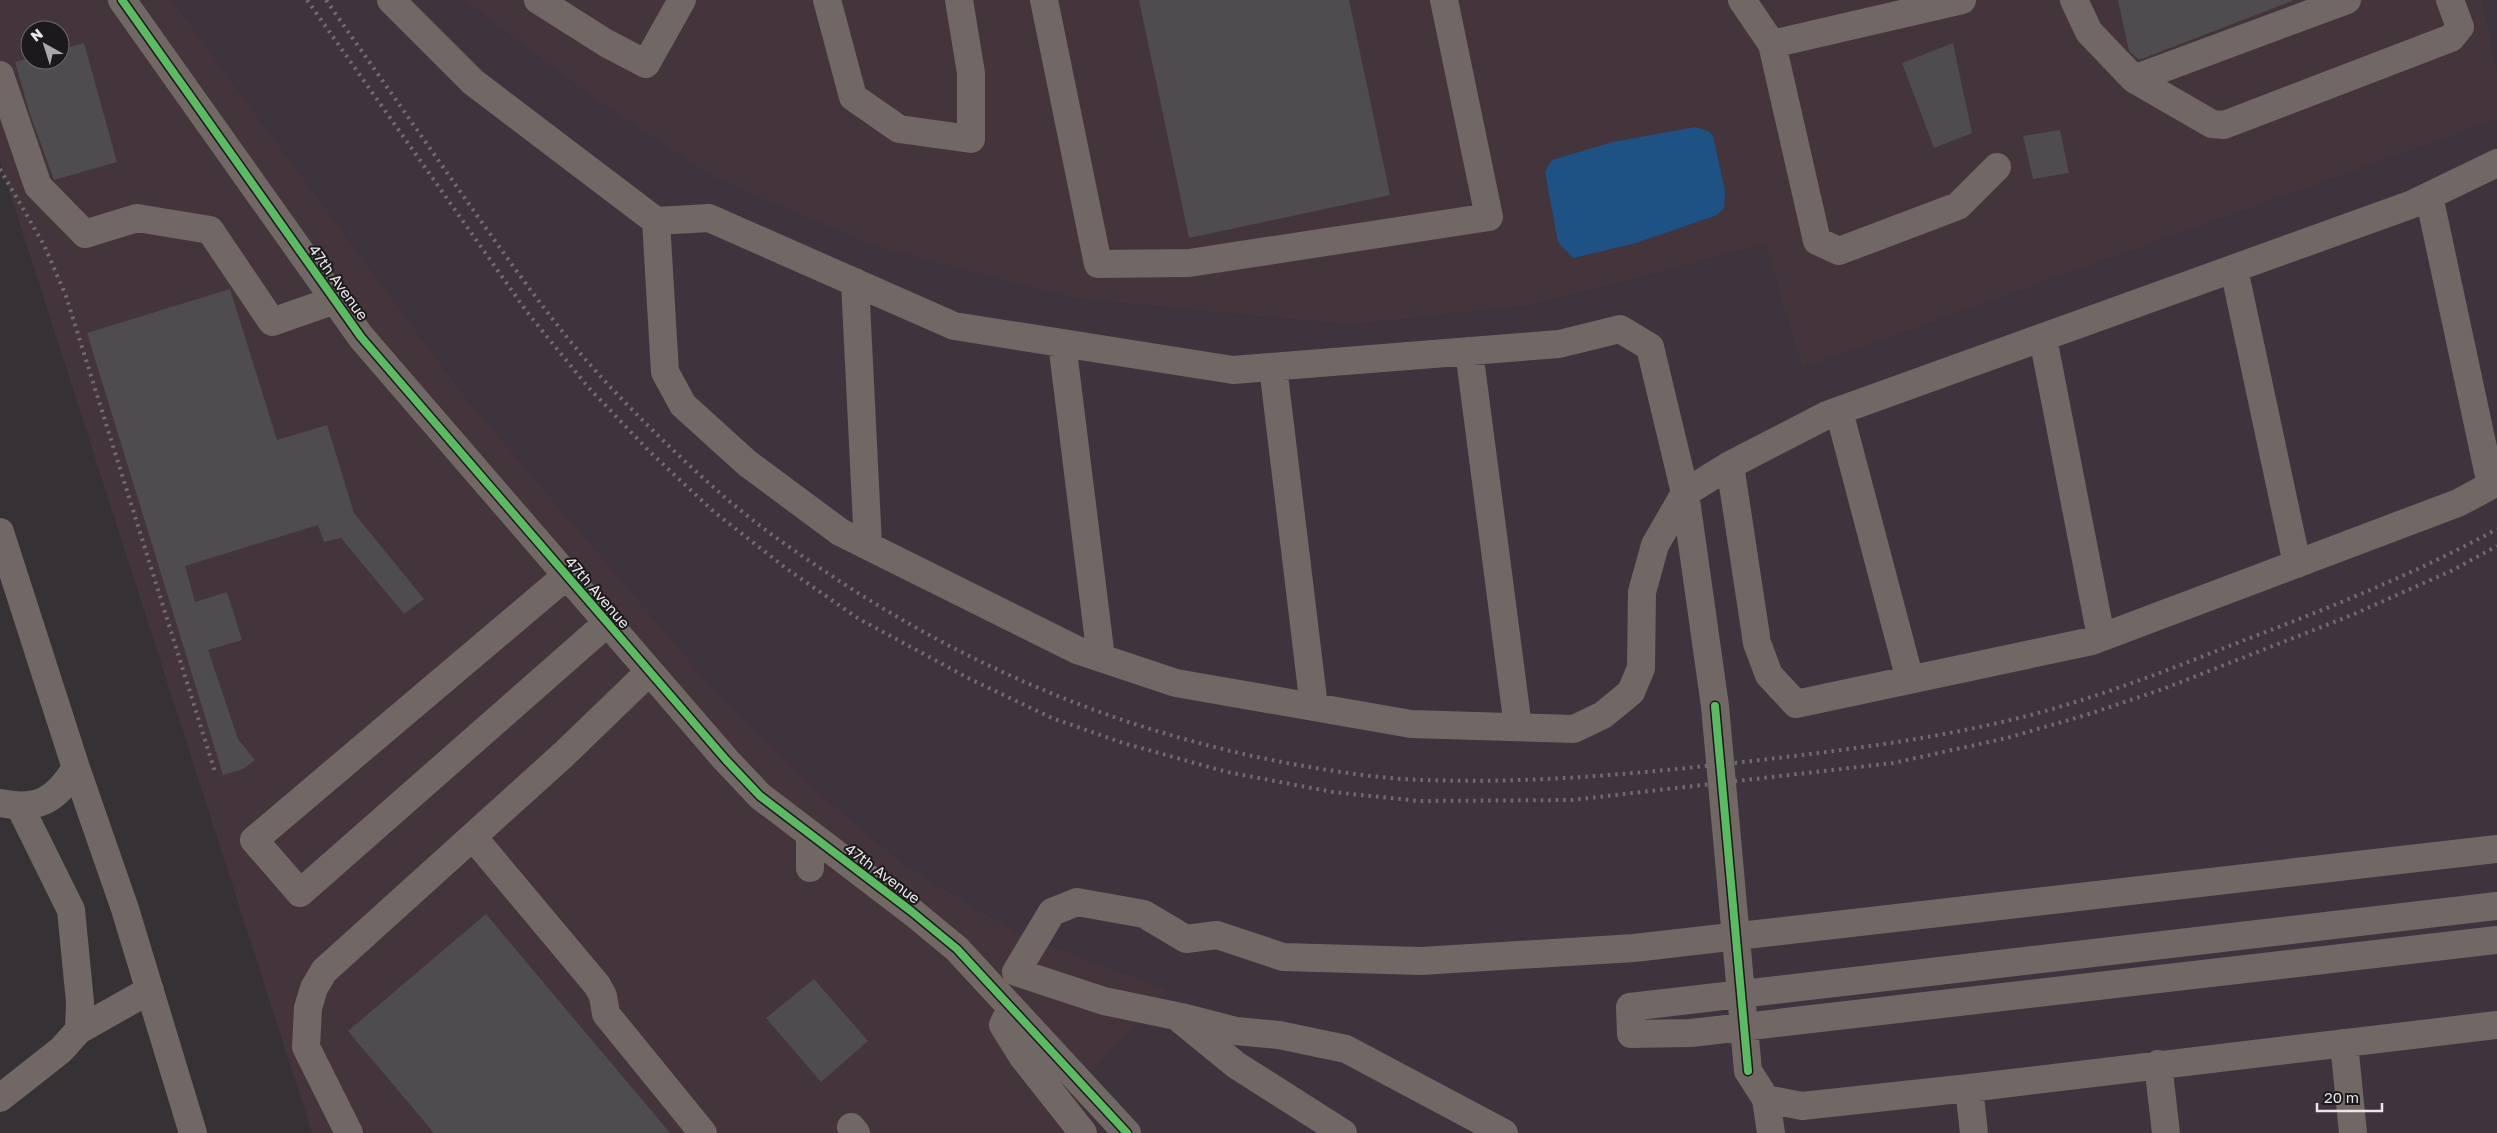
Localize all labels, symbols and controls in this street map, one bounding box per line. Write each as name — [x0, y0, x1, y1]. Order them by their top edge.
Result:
north arrow — [20, 20, 70, 70]
text: N — [27, 25, 46, 44]
street label: 47th Avenue — [306, 241, 373, 324]
street label: 47th Avenue — [562, 552, 634, 632]
street label: 47th Avenue — [842, 839, 924, 907]
scale bar — [2317, 1080, 2382, 1112]
text: 20 m — [2324, 1088, 2359, 1106]

